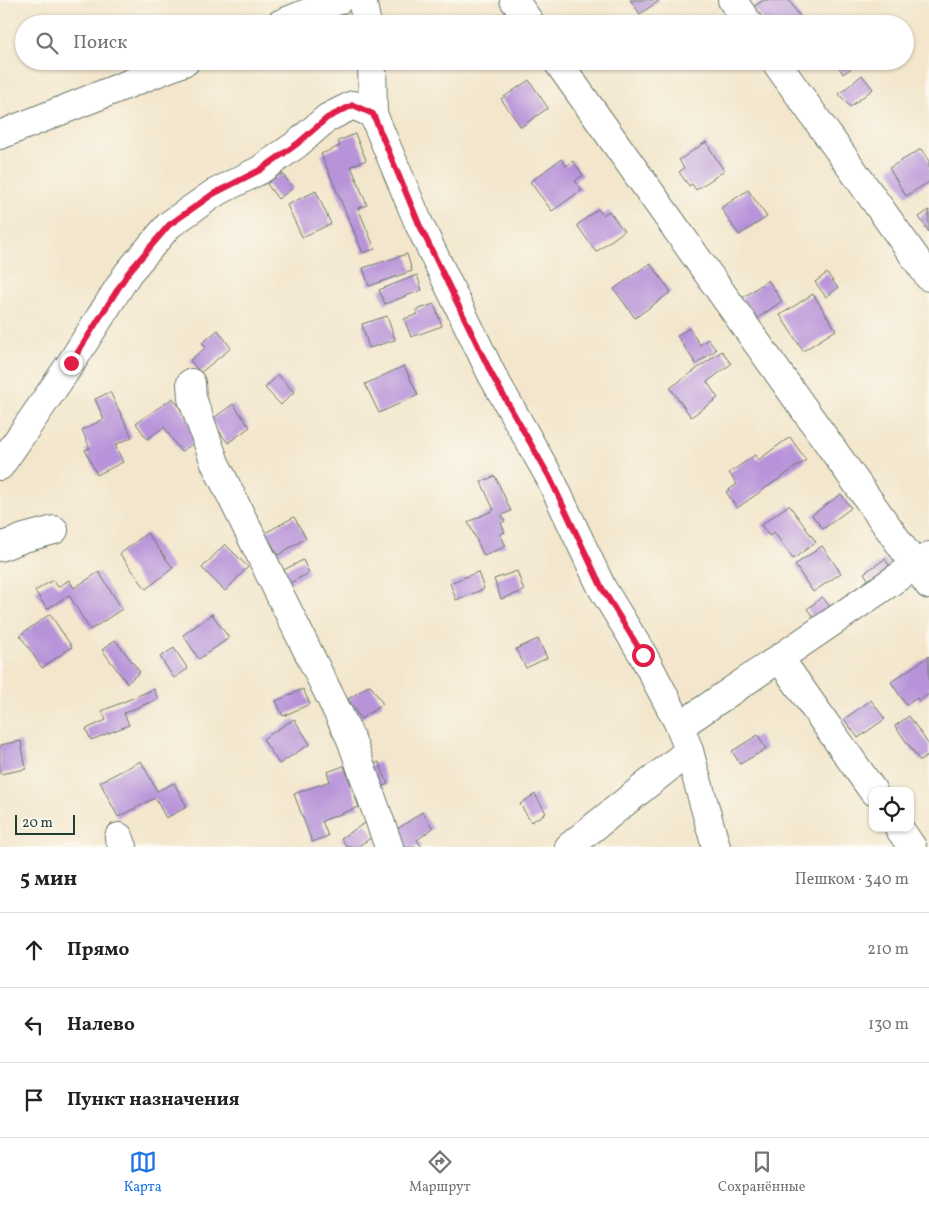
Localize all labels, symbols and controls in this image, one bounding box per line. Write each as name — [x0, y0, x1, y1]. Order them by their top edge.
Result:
search box — [15, 15, 914, 70]
icon: search — [33, 29, 61, 57]
text: Поиск — [73, 30, 127, 56]
route end — [60, 352, 83, 375]
route start — [632, 644, 655, 667]
map controls — [869, 787, 914, 832]
button: locate — [869, 787, 914, 832]
scale bar — [15, 812, 75, 835]
text: 20 m — [22, 814, 53, 833]
text: 5 мин — [20, 865, 77, 894]
text: Пешком · 340 m — [795, 869, 909, 891]
icon: ahead — [20, 936, 48, 964]
text: Прямо — [67, 937, 129, 963]
text: 210 m — [867, 939, 909, 961]
icon: left — [20, 1011, 48, 1039]
text: Налево — [67, 1012, 135, 1038]
text: 130 m — [868, 1014, 909, 1036]
icon: arrive — [20, 1086, 48, 1114]
text: Пункт назначения — [67, 1087, 240, 1113]
tab: Карта — [124, 1148, 162, 1197]
tab: Маршрут — [409, 1148, 471, 1197]
tab: Сохранённые — [718, 1148, 805, 1197]

